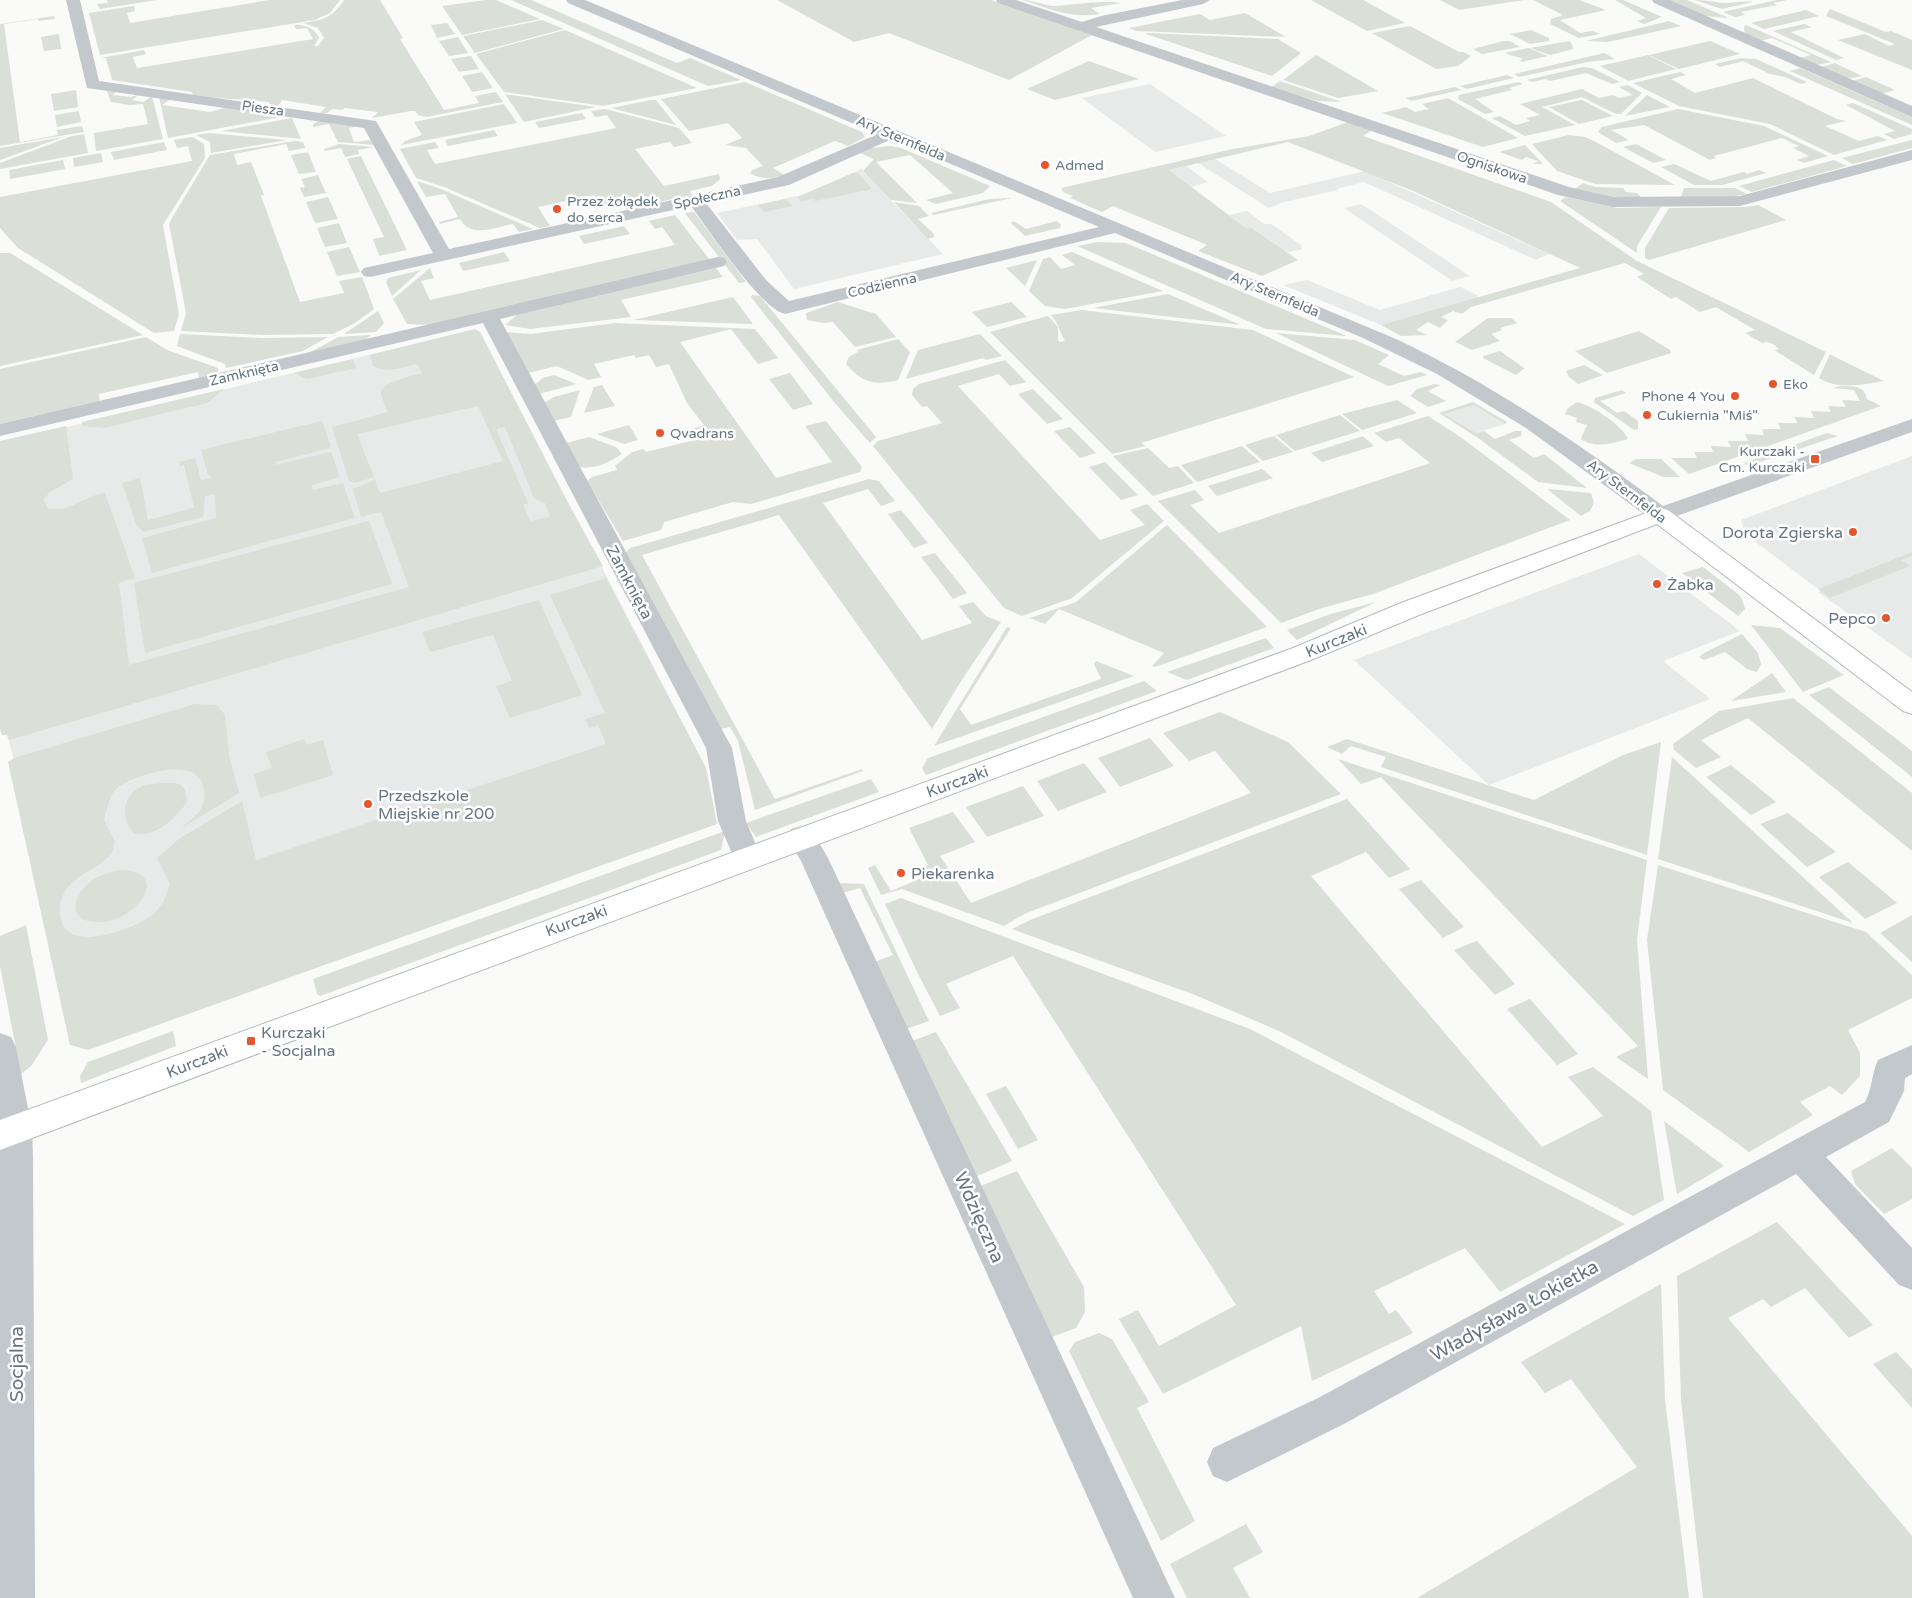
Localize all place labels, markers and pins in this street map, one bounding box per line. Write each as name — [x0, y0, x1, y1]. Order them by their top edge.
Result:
place label: Admed — [1055, 157, 1104, 174]
marker: Admed — [1039, 159, 1051, 171]
place label: Przez żołądek do serca — [567, 193, 659, 226]
marker: Przez żołądek do serca — [551, 203, 563, 215]
place label: Eko — [1783, 376, 1808, 393]
marker: Eko — [1767, 378, 1779, 390]
place label: Phone 4 You — [1641, 388, 1725, 405]
marker: Phone 4 You — [1729, 390, 1741, 402]
place label: Cukiernia "Miś" — [1657, 407, 1758, 424]
marker: Cukiernia "Miś" — [1641, 409, 1653, 421]
place label: Qvadrans — [670, 425, 734, 442]
marker: Qvadrans — [654, 427, 666, 439]
place label: Kurczaki - Cm. Kurczaki — [1719, 443, 1805, 476]
marker: Kurczaki - Cm. Kurczaki — [1809, 453, 1821, 465]
place label: Dorota Zgierska — [1722, 523, 1843, 543]
marker: Dorota Zgierska — [1847, 526, 1859, 538]
place label: Żabka — [1667, 575, 1714, 595]
marker: Żabka — [1651, 578, 1663, 590]
place label: Pepco — [1828, 609, 1876, 629]
marker: Pepco — [1880, 612, 1892, 624]
place label: Przedszkole Miejskie nr 200 — [378, 786, 494, 824]
marker: Przedszkole Miejskie nr 200 — [362, 798, 374, 810]
place label: Piekarenka — [911, 864, 994, 884]
marker: Piekarenka — [895, 867, 907, 879]
place label: Kurczaki - Socjalna — [261, 1023, 336, 1061]
marker: Kurczaki - Socjalna — [245, 1035, 257, 1047]

